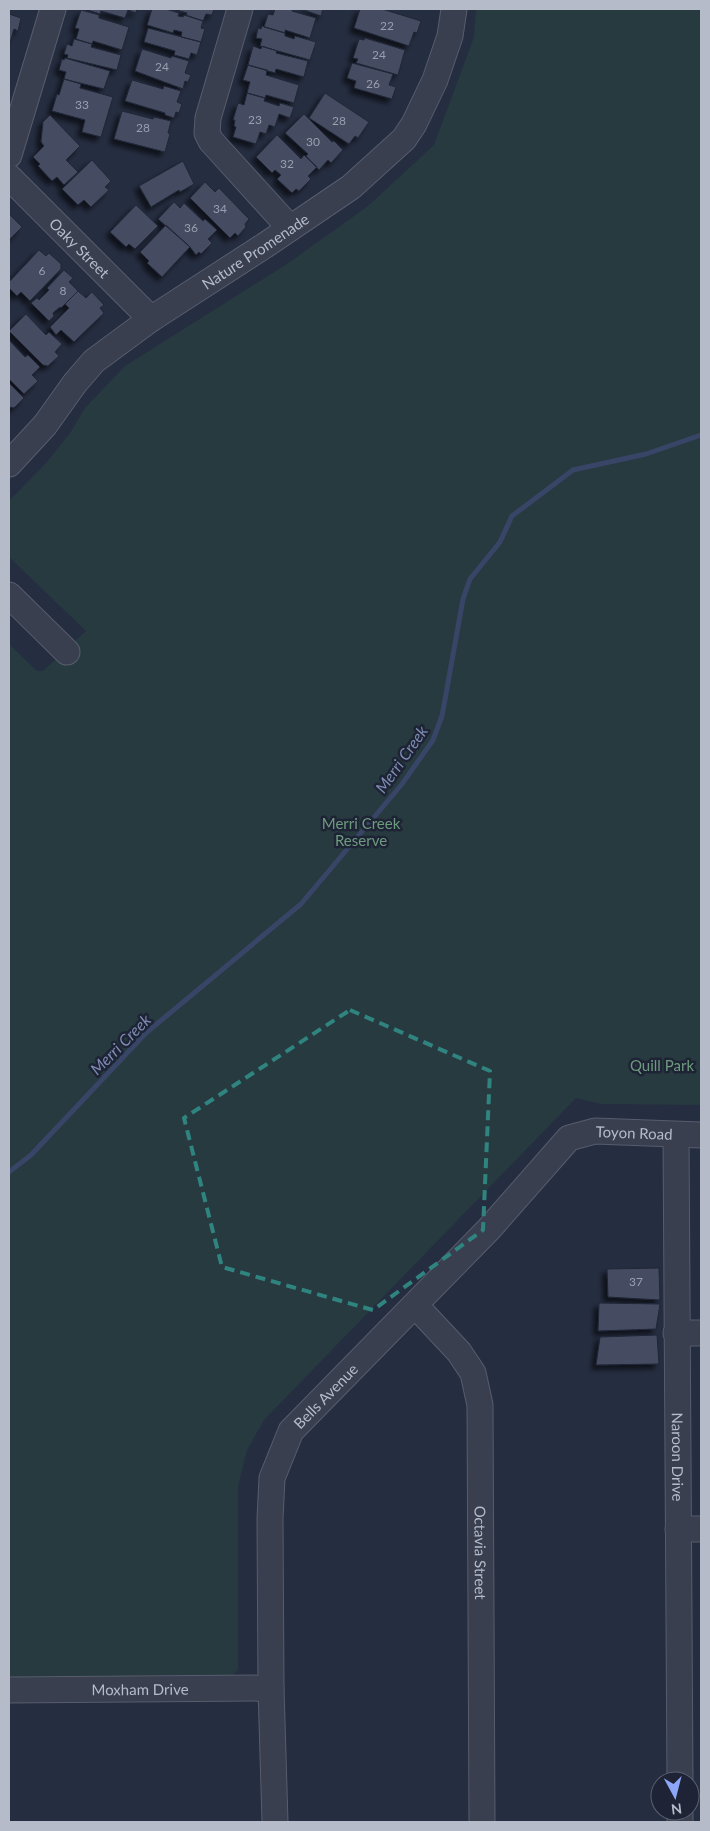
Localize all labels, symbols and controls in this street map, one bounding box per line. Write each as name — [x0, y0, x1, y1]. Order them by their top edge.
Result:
house number: 22 — [380, 18, 394, 33]
house number: 24 — [372, 47, 386, 62]
house number: 24 — [155, 59, 169, 74]
house number: 26 — [366, 76, 380, 91]
house number: 33 — [75, 97, 89, 112]
house number: 23 — [248, 112, 262, 127]
house number: 28 — [332, 113, 346, 128]
house number: 28 — [136, 120, 150, 135]
house number: 30 — [306, 134, 320, 149]
house number: 32 — [280, 156, 294, 171]
house number: 34 — [213, 201, 227, 216]
street label: Nature Promenade — [198, 209, 312, 293]
street label: Oaky Street — [46, 214, 114, 282]
house number: 36 — [184, 220, 198, 235]
house number: 6 — [39, 263, 46, 278]
house number: 8 — [60, 283, 67, 298]
water label: Merri Creek — [371, 721, 431, 796]
park label: Merri Creek Reserve — [322, 814, 401, 849]
water label: Merri Creek — [86, 1010, 154, 1078]
park label: Quill Park — [630, 1056, 694, 1074]
street label: Toyon Road — [595, 1122, 673, 1143]
house number: 37 — [629, 1274, 643, 1289]
street label: Bells Avenue — [290, 1359, 361, 1432]
street label: Naroon Drive — [669, 1412, 687, 1502]
street label: Octavia Street — [471, 1506, 490, 1600]
street label: Moxham Drive — [91, 1680, 189, 1698]
north arrow — [650, 1771, 700, 1821]
text: N — [670, 1800, 683, 1818]

